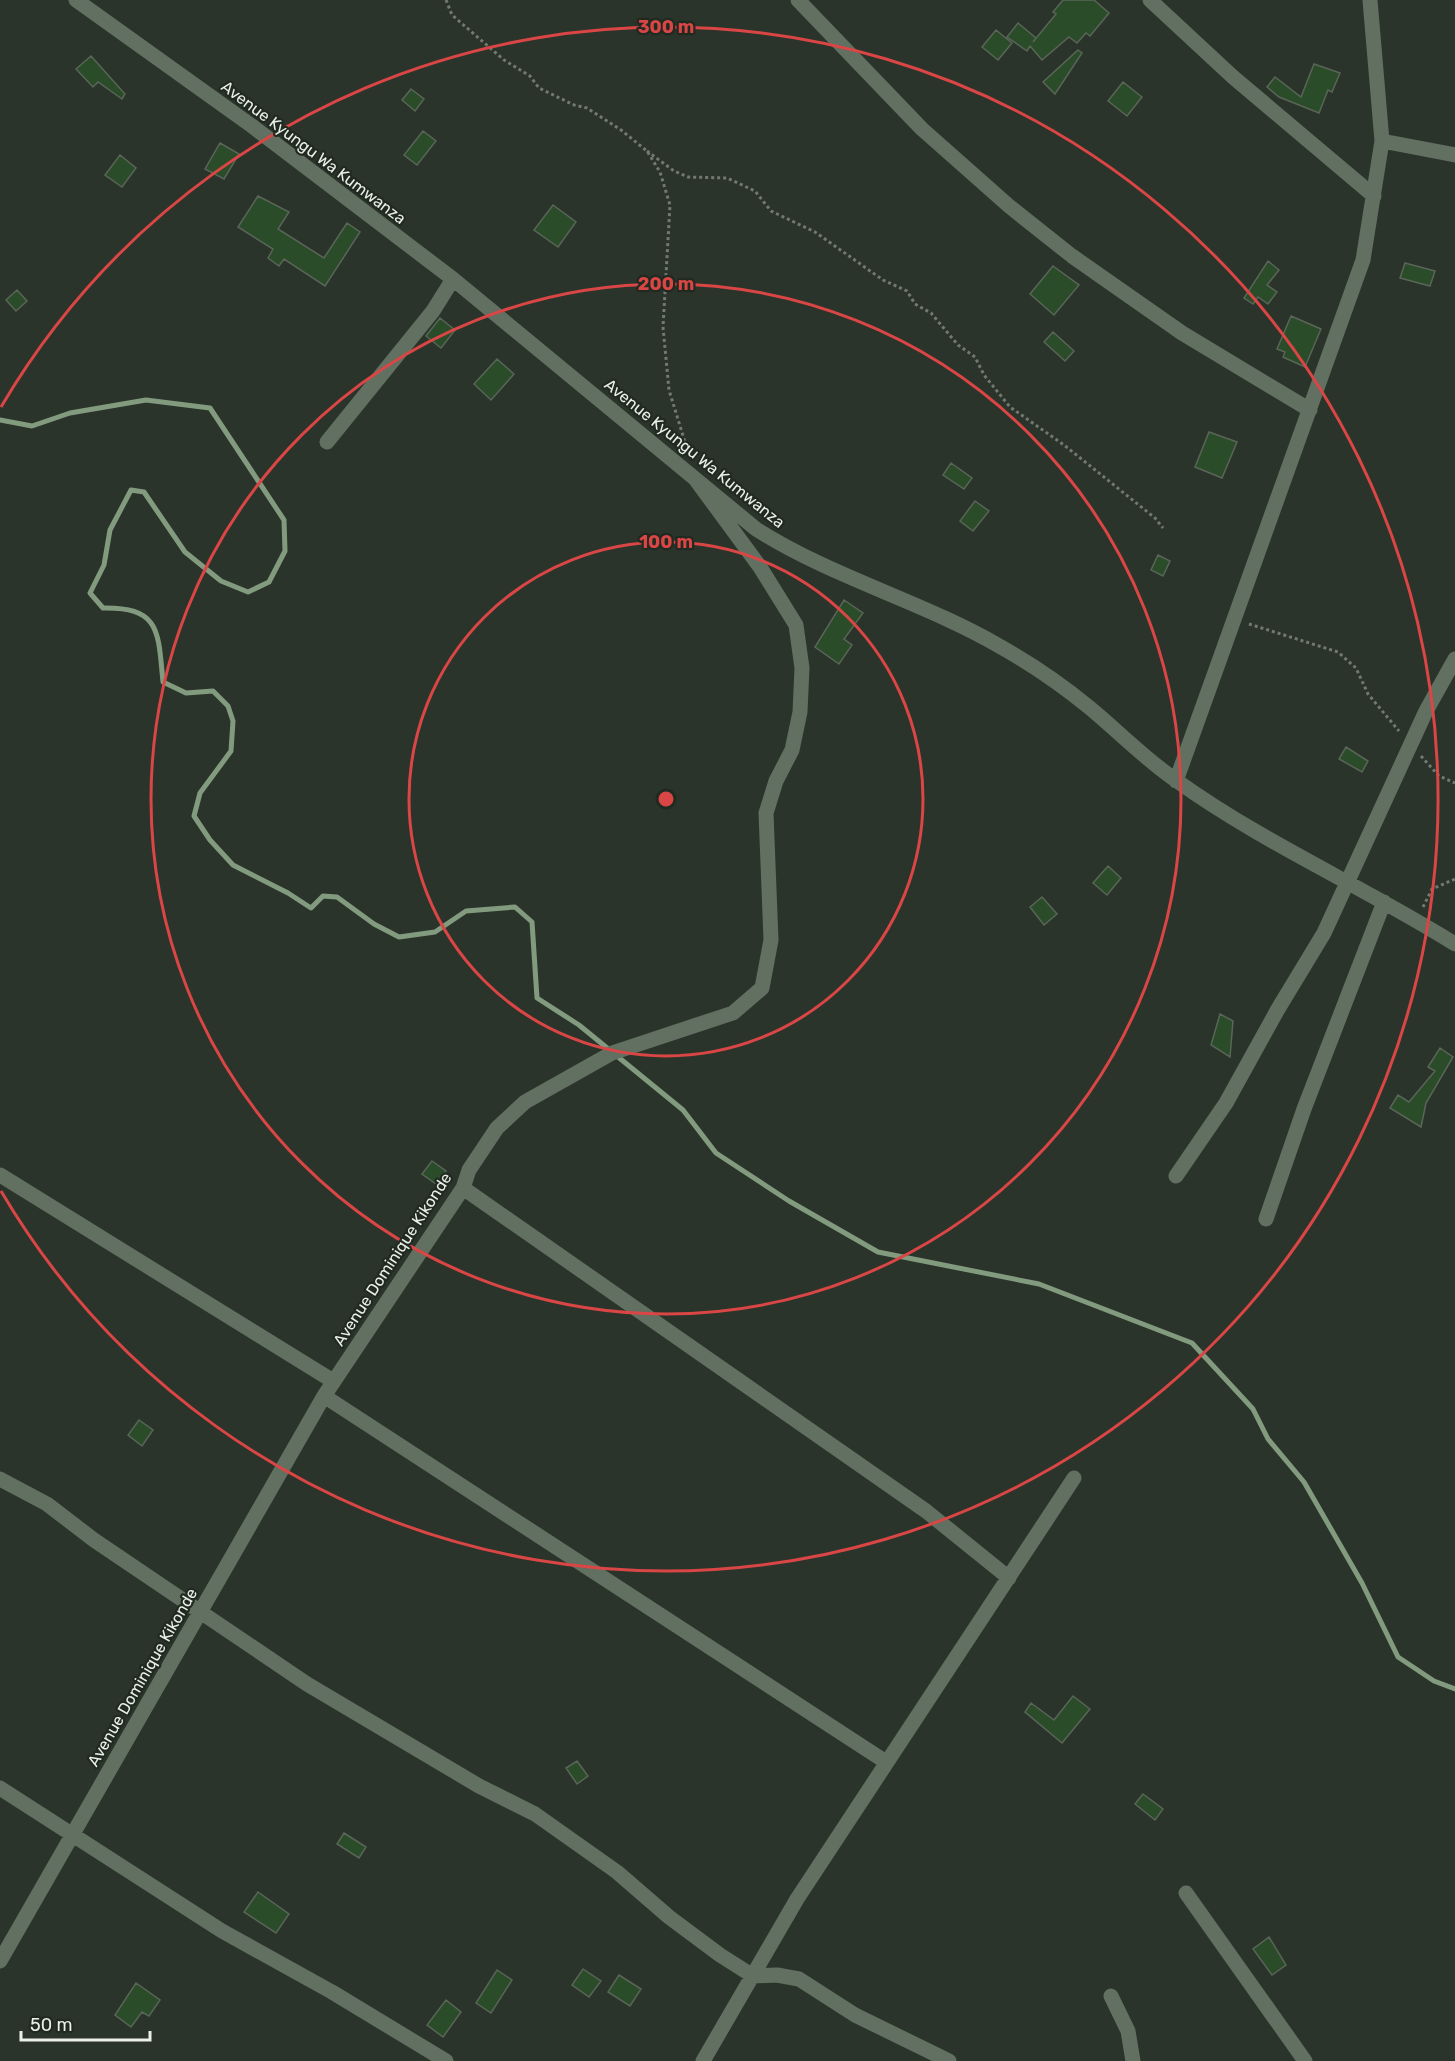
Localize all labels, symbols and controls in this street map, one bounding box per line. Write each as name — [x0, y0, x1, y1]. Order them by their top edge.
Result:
text: 300 m — [638, 16, 694, 38]
street label: Avenue Kyungu Wa Kumwanza — [218, 77, 410, 228]
text: 200 m — [638, 273, 694, 295]
street label: Avenue Kyungu Wa Kumwanza — [601, 375, 789, 532]
text: 100 m — [639, 531, 693, 553]
centre of rings — [656, 789, 676, 809]
street label: Avenue Dominique Kikonde — [329, 1169, 456, 1349]
street label: Avenue Dominique Kikonde — [84, 1585, 201, 1770]
scale bar — [21, 2004, 150, 2042]
text: 50 m — [30, 2014, 73, 2036]

